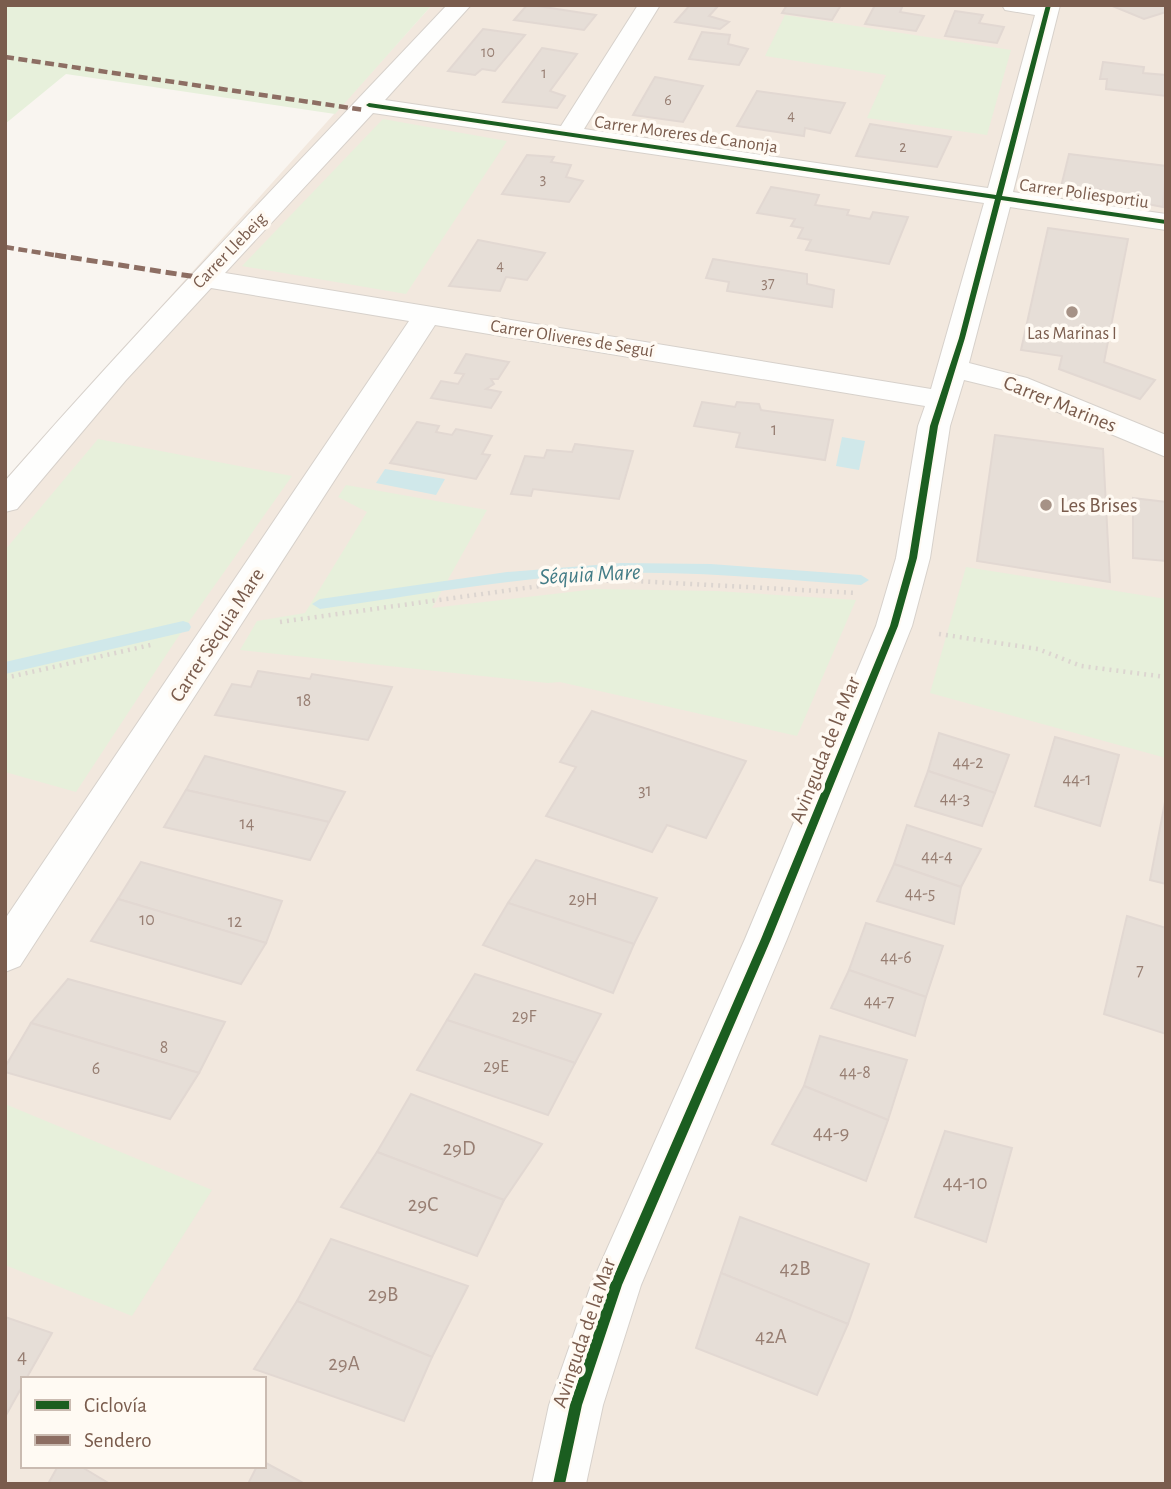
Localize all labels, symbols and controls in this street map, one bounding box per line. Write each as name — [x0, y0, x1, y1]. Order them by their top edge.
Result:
house number: 10 — [481, 44, 495, 60]
house number: 1 — [541, 65, 547, 81]
house number: 6 — [664, 92, 672, 108]
house number: 4 — [787, 107, 795, 123]
street label: Carrer Moreres de Canonja — [593, 113, 779, 157]
house number: 2 — [899, 139, 907, 155]
house number: 3 — [540, 171, 546, 187]
street label: Carrer Poliesportiu — [1018, 176, 1150, 212]
street label: Carrer Llebeig — [190, 210, 270, 292]
house number: 4 — [496, 257, 504, 273]
house number: 37 — [761, 275, 775, 291]
marker: Las Marinas I — [1064, 304, 1080, 320]
street label: Carrer Oliveres de Seguí — [489, 317, 655, 361]
place label: Las Marinas I — [1027, 325, 1117, 343]
street label: Carrer Marines — [1000, 372, 1120, 436]
house number: 1 — [771, 421, 777, 439]
place label: Les Brises — [1060, 495, 1138, 516]
marker: Les Brises — [1038, 497, 1054, 513]
water label: Séquia Mare — [539, 561, 641, 589]
street label: Carrer Sèquia Mare — [166, 564, 268, 706]
street label: Avinguda de la Mar — [786, 673, 864, 826]
house number: 18 — [297, 692, 311, 710]
house number: 44-2 — [952, 754, 984, 772]
house number: 44-1 — [1062, 771, 1092, 789]
house number: 31 — [638, 782, 652, 800]
house number: 44-3 — [940, 790, 970, 808]
house number: 14 — [240, 815, 255, 833]
house number: 44-4 — [921, 848, 953, 866]
house number: 44-5 — [905, 885, 935, 903]
house number: 29H — [569, 891, 597, 909]
house number: 10 — [139, 911, 155, 929]
house number: 12 — [228, 913, 242, 931]
house number: 44-6 — [880, 949, 912, 967]
house number: 7 — [1136, 962, 1144, 980]
house number: 44-7 — [864, 993, 894, 1011]
house number: 29F — [512, 1008, 536, 1026]
house number: 8 — [160, 1039, 168, 1057]
house number: 29E — [483, 1058, 509, 1076]
house number: 6 — [92, 1060, 100, 1078]
house number: 44-8 — [839, 1064, 871, 1082]
house number: 44-9 — [813, 1122, 849, 1143]
house number: 29D — [443, 1138, 476, 1159]
house number: 44-10 — [943, 1172, 987, 1193]
house number: 29C — [408, 1194, 438, 1215]
street label: Avinguda de la Mar — [549, 1255, 619, 1410]
house number: 42B — [780, 1258, 810, 1279]
house number: 29B — [368, 1284, 398, 1305]
house number: 42A — [755, 1326, 787, 1347]
house number: 4 — [17, 1346, 27, 1367]
house number: 29A — [328, 1353, 360, 1374]
legend — [21, 1377, 266, 1468]
text: Ciclovía — [84, 1395, 147, 1416]
text: Sendero — [84, 1430, 152, 1451]

